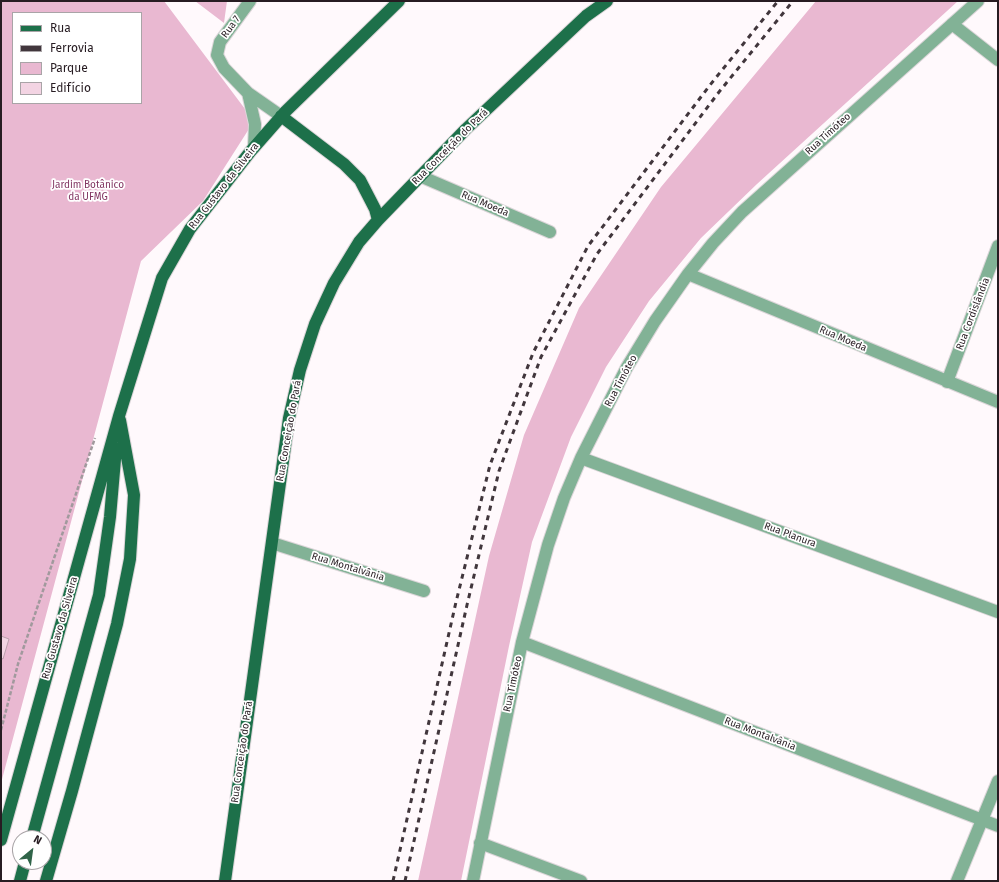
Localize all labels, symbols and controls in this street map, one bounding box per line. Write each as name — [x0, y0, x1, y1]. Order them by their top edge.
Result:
legend — [12, 12, 142, 104]
street label: Rua 7 — [219, 14, 243, 40]
text: Rua — [50, 21, 71, 35]
text: Ferrovia — [50, 41, 94, 55]
text: Parque — [50, 61, 88, 75]
text: Edifício — [50, 81, 91, 95]
street label: Rua Conceição do Pará — [409, 106, 491, 188]
street label: Rua Timóteo — [803, 110, 853, 158]
street label: Rua Gustavo da Silveira — [187, 140, 261, 232]
park label: Jardim Botânico da UFMG — [52, 179, 124, 202]
street label: Rua Moeda — [459, 189, 511, 219]
street label: Rua Cordislândia — [954, 276, 992, 352]
street label: Rua Moeda — [817, 324, 869, 354]
street label: Rua Timóteo — [602, 353, 640, 409]
street label: Rua Conceição do Pará — [274, 379, 304, 483]
street label: Rua Planura — [762, 520, 818, 550]
street label: Rua Montalvânia — [310, 550, 386, 584]
street label: Rua Gustavo da Silveira — [40, 575, 80, 681]
street label: Rua Timóteo — [501, 655, 525, 713]
street label: Rua Conceição do Pará — [229, 700, 255, 804]
street label: Rua Montalvânia — [723, 715, 797, 753]
north arrow — [12, 830, 52, 870]
text: N — [31, 832, 44, 847]

